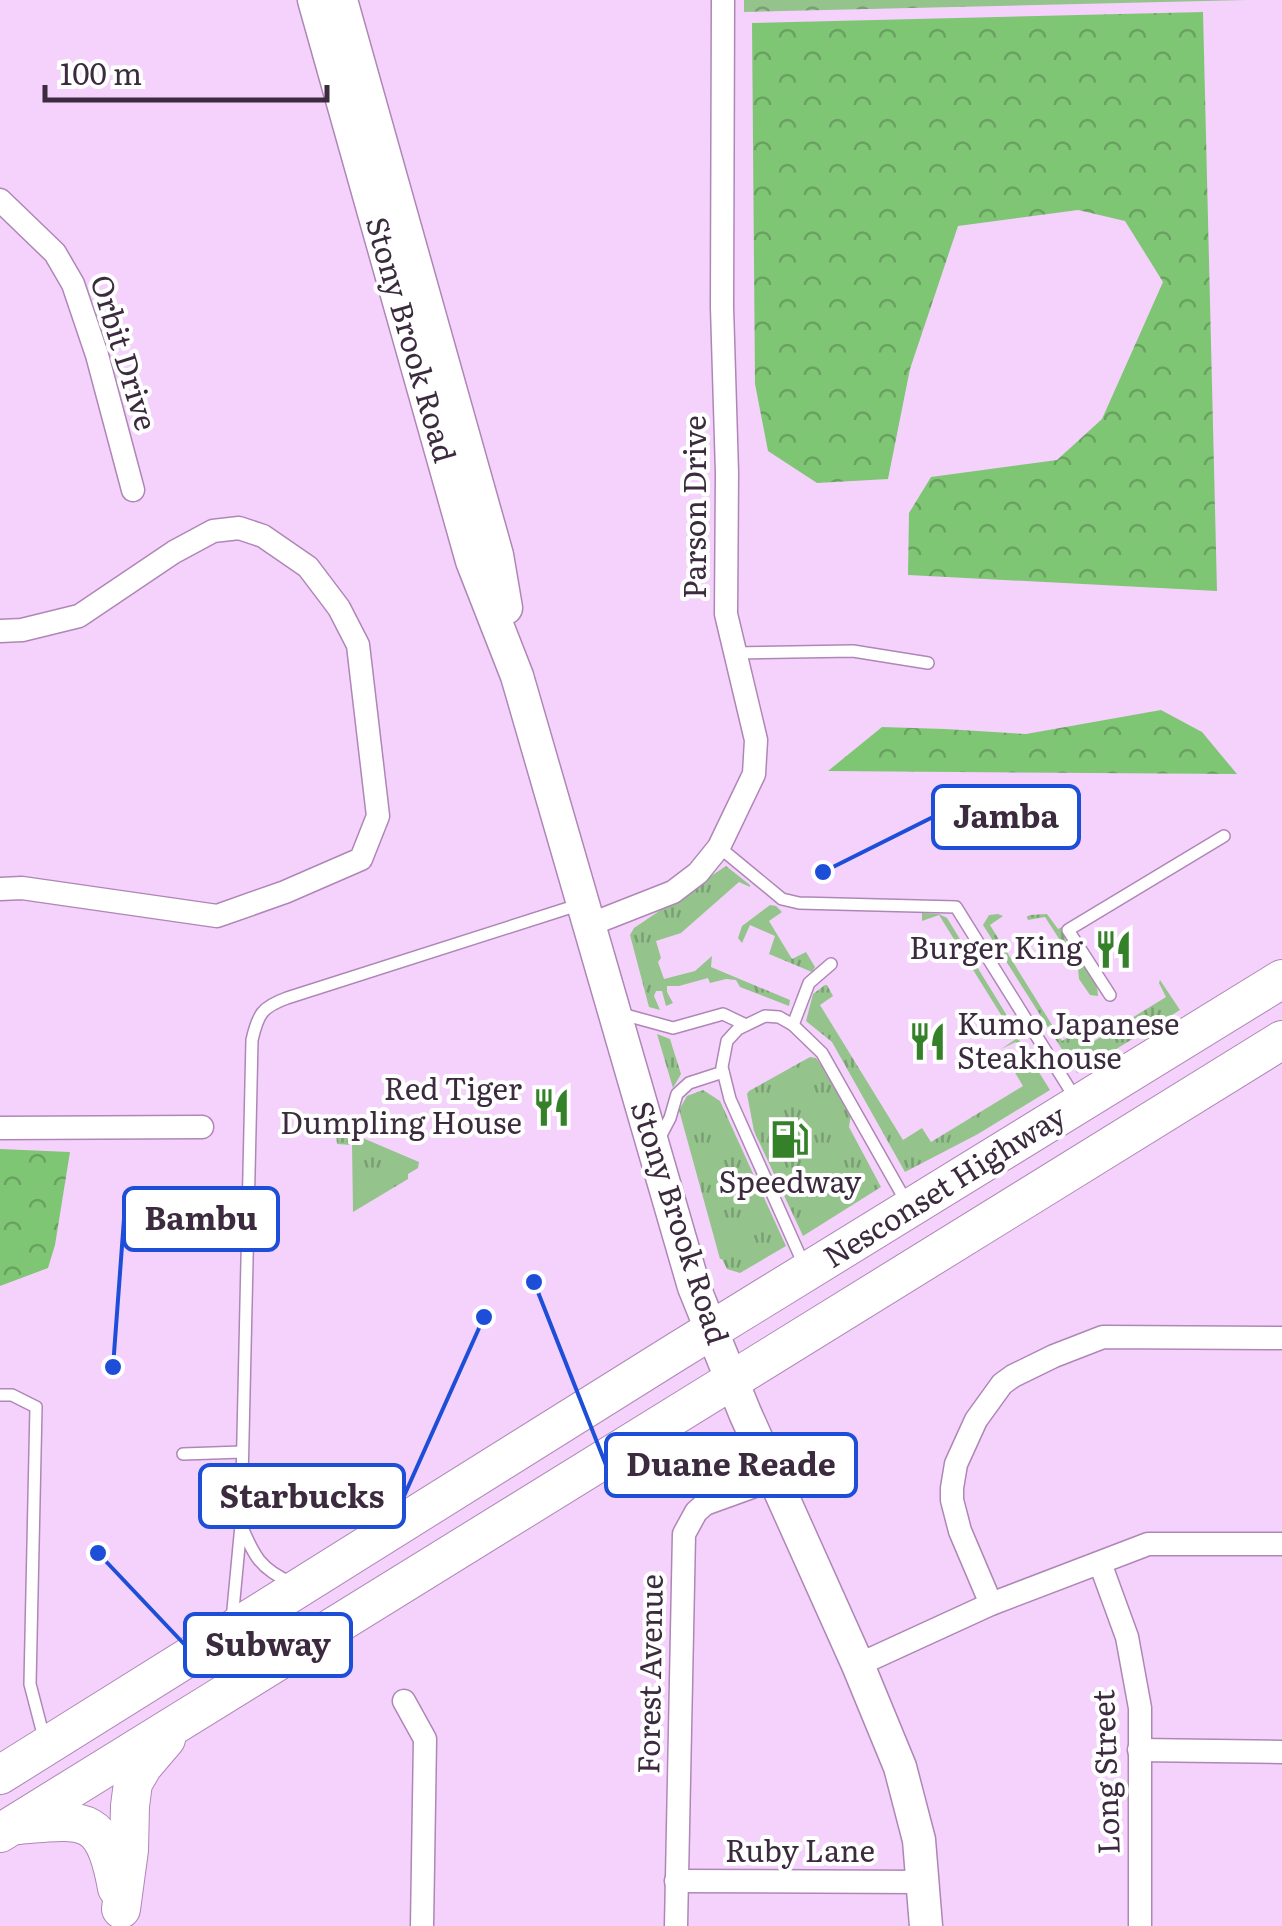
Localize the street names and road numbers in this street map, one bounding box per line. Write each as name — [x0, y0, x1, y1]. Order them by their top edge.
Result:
street label: Stony Brook Road — [357, 211, 469, 467]
street label: Orbit Drive — [81, 269, 170, 435]
street label: Parson Drive — [671, 415, 715, 599]
street label: Nesconset Highway — [814, 1092, 1074, 1277]
street label: Stony Brook Road — [622, 1095, 742, 1350]
street label: Forest Avenue — [624, 1573, 672, 1774]
street label: Long Street — [1079, 1689, 1129, 1855]
street label: Ruby Lane — [725, 1827, 875, 1871]

